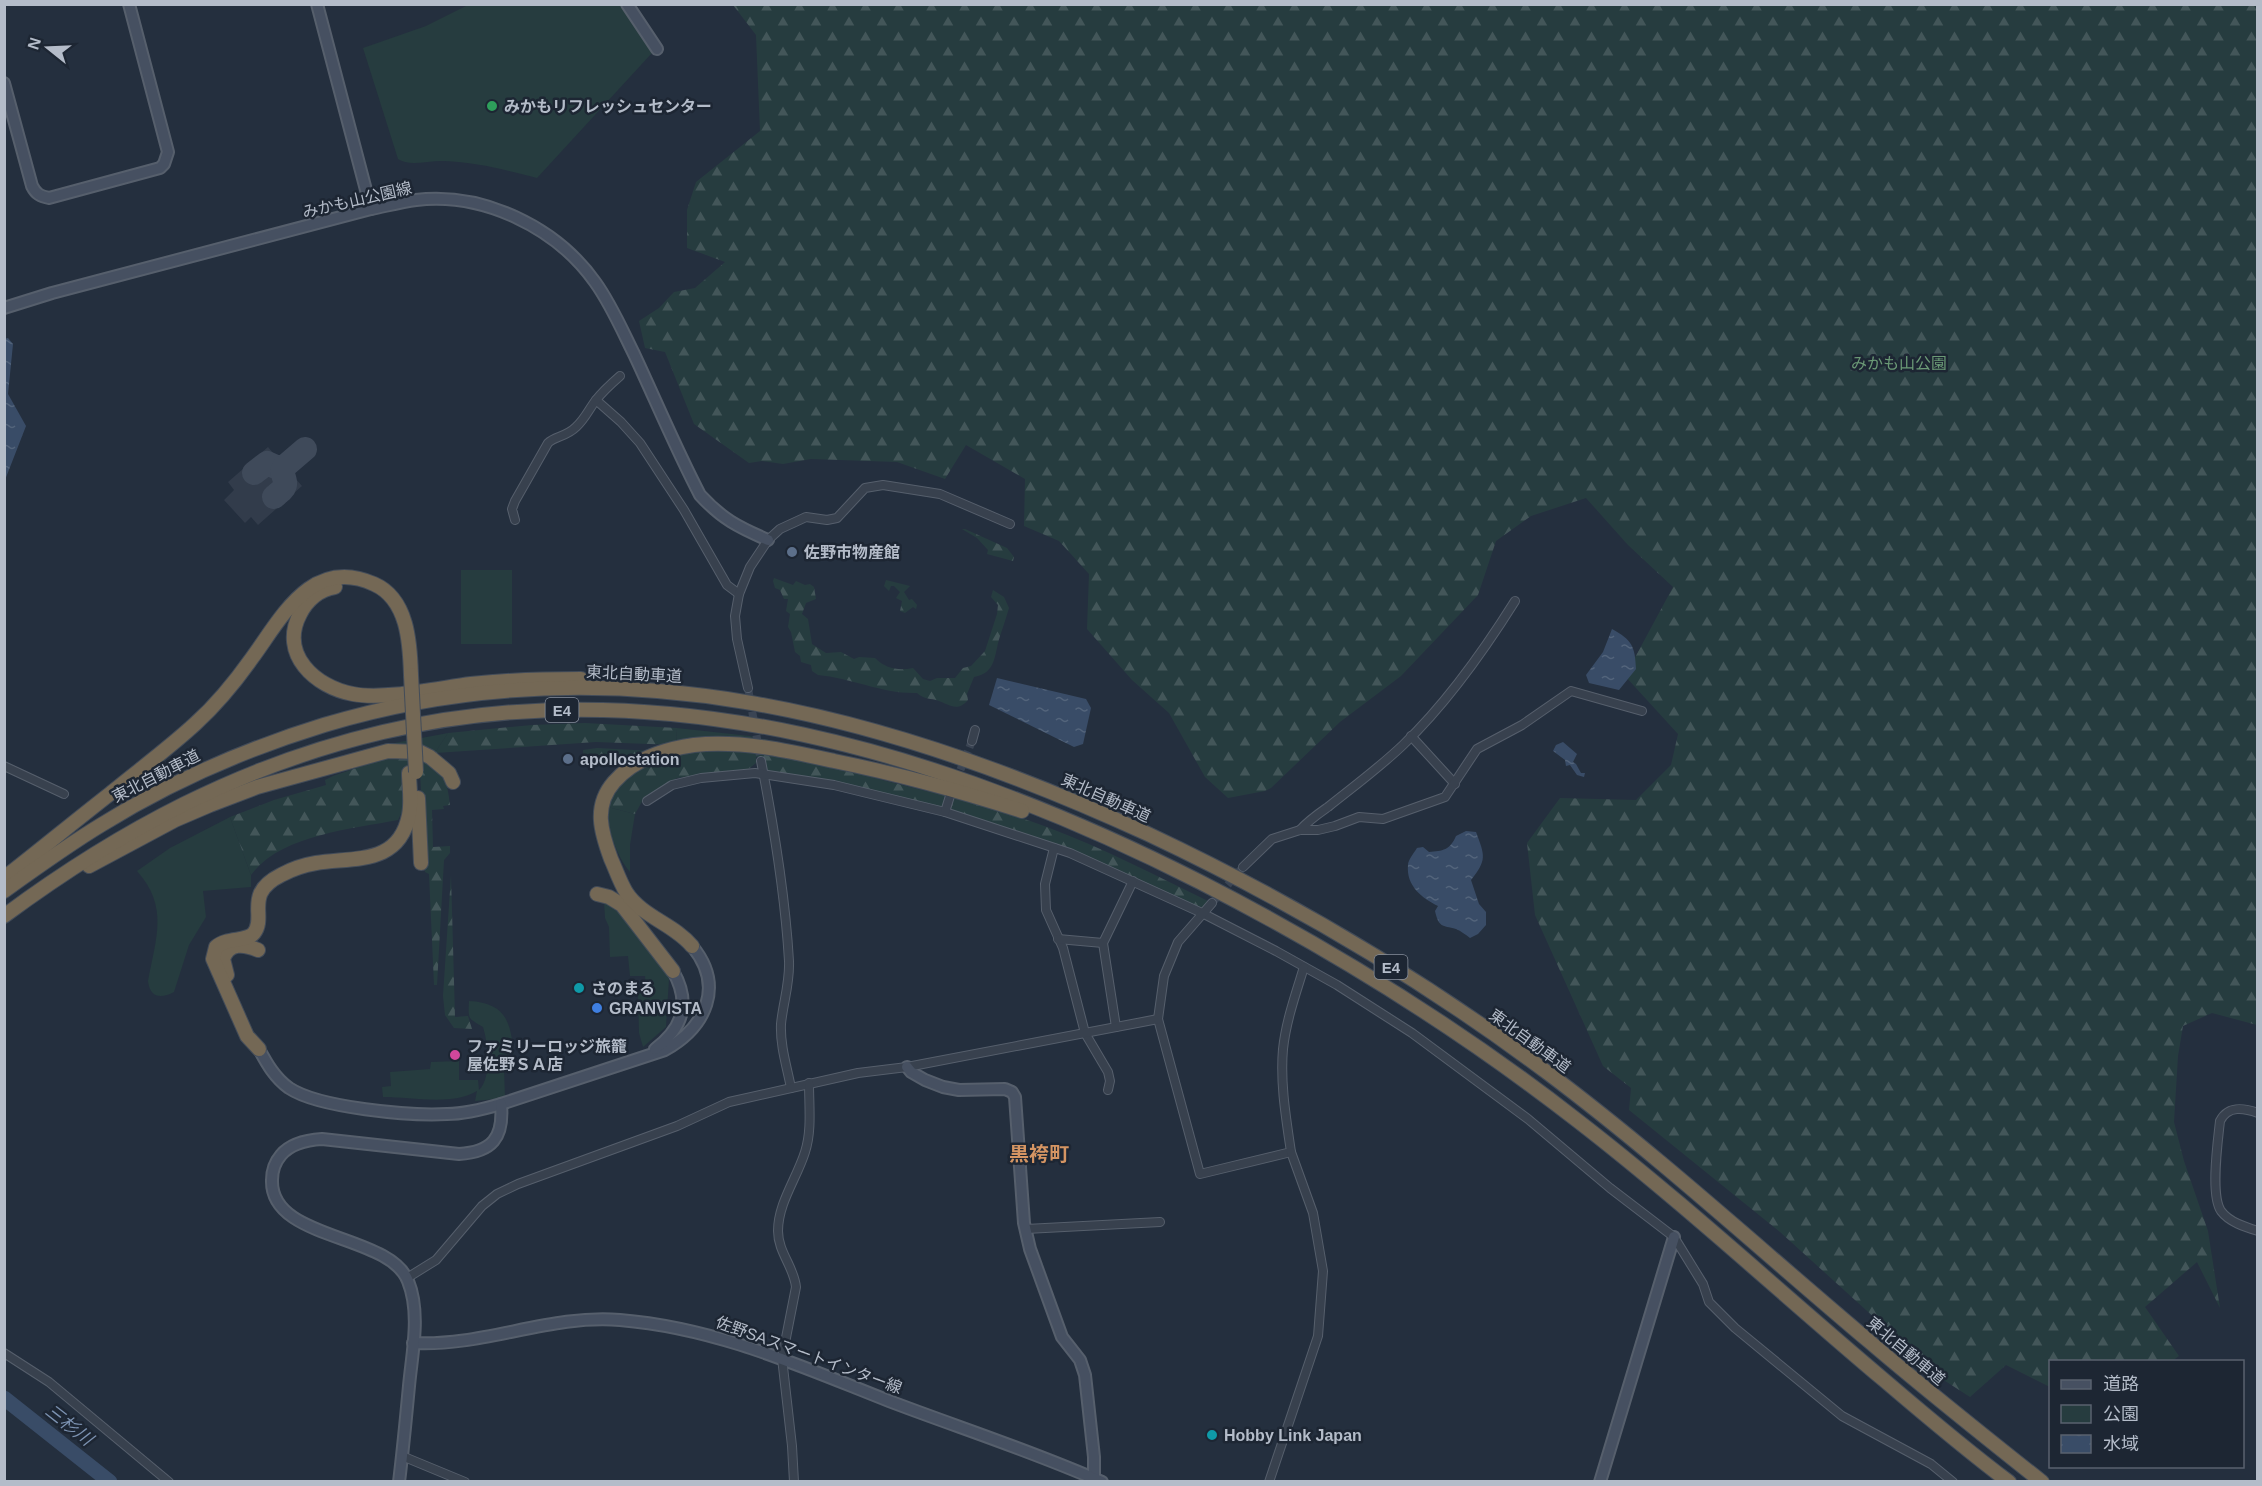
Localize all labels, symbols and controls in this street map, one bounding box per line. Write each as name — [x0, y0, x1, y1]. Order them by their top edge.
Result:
north arrow — [18, 18, 78, 78]
text: N — [24, 35, 44, 52]
place label: みかもリフレッシュセンター — [504, 98, 712, 115]
marker: みかもリフレッシュセンター — [485, 99, 499, 113]
street label: みかも山公園線 — [301, 179, 413, 221]
park label: みかも山公園 — [1851, 355, 1947, 372]
place label: 佐野市物産館 — [803, 544, 900, 561]
marker: 佐野市物産館 — [785, 545, 799, 559]
street label: 東北自動車道 — [586, 663, 682, 685]
road number: E4 — [546, 698, 578, 722]
street label: 東北自動車道 — [109, 747, 203, 805]
place label: apollostation — [580, 751, 680, 768]
marker: apollostation — [561, 752, 575, 766]
street label: 東北自動車道 — [1059, 771, 1153, 825]
road number: E4 — [1374, 955, 1408, 979]
place label: さのまる — [591, 980, 655, 997]
marker: さのまる — [572, 981, 586, 995]
place label: GRANVISTA — [609, 1000, 702, 1017]
marker: GRANVISTA — [590, 1001, 604, 1015]
street label: 東北自動車道 — [1486, 1006, 1574, 1076]
place label: ファミリーロッジ旅籠 屋佐野ＳＡ店 — [467, 1038, 627, 1073]
marker: ファミリーロッジ旅籠 屋佐野ＳＡ店 — [448, 1048, 462, 1062]
district label: 黒袴町 — [1009, 1143, 1069, 1165]
street label: 佐野SAスマートインター線 — [714, 1313, 904, 1397]
street label: 東北自動車道 — [1864, 1314, 1948, 1388]
legend — [2049, 1360, 2244, 1468]
text: 道路 — [2103, 1374, 2139, 1394]
water label: 三杉川 — [42, 1400, 98, 1451]
text: 公園 — [2103, 1404, 2139, 1424]
place label: Hobby Link Japan — [1224, 1427, 1362, 1444]
marker: Hobby Link Japan — [1205, 1428, 1219, 1442]
text: 水域 — [2103, 1434, 2139, 1454]

